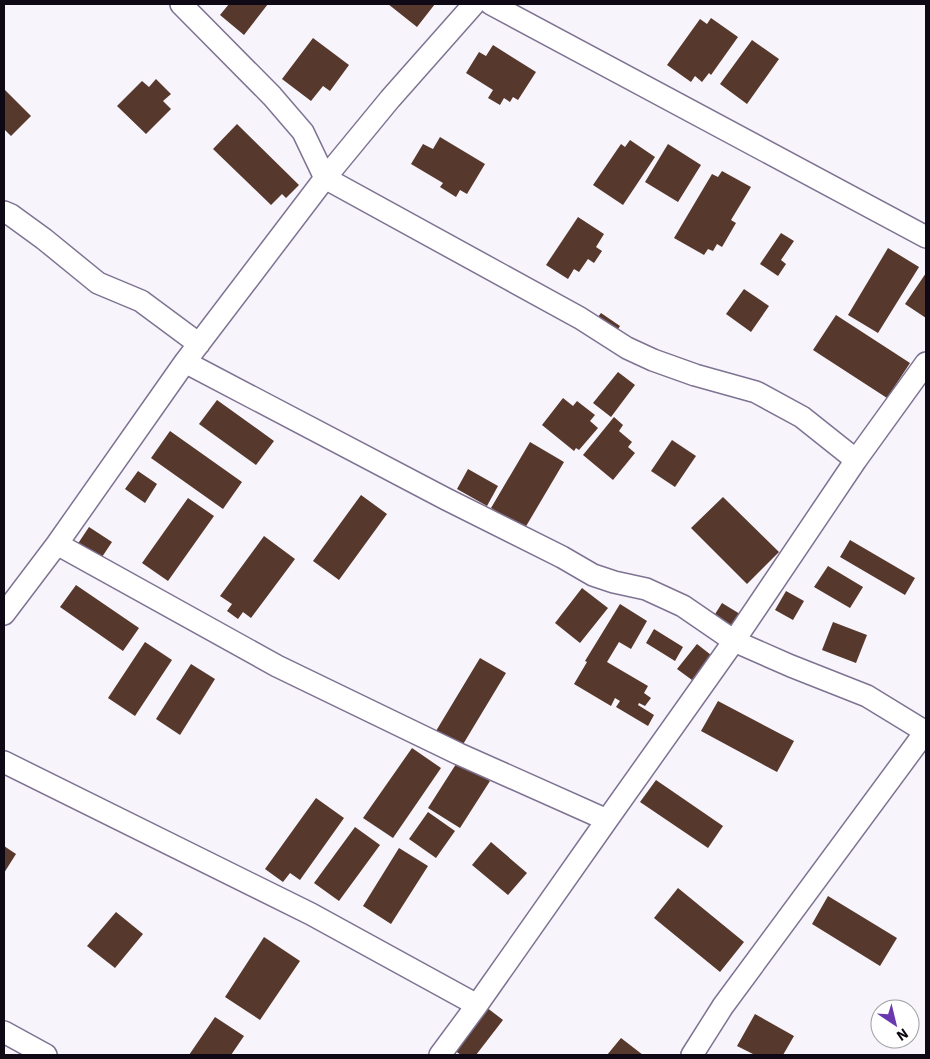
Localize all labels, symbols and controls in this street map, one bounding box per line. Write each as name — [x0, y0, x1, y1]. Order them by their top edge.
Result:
north arrow — [870, 999, 920, 1049]
text: N — [893, 1024, 912, 1045]

